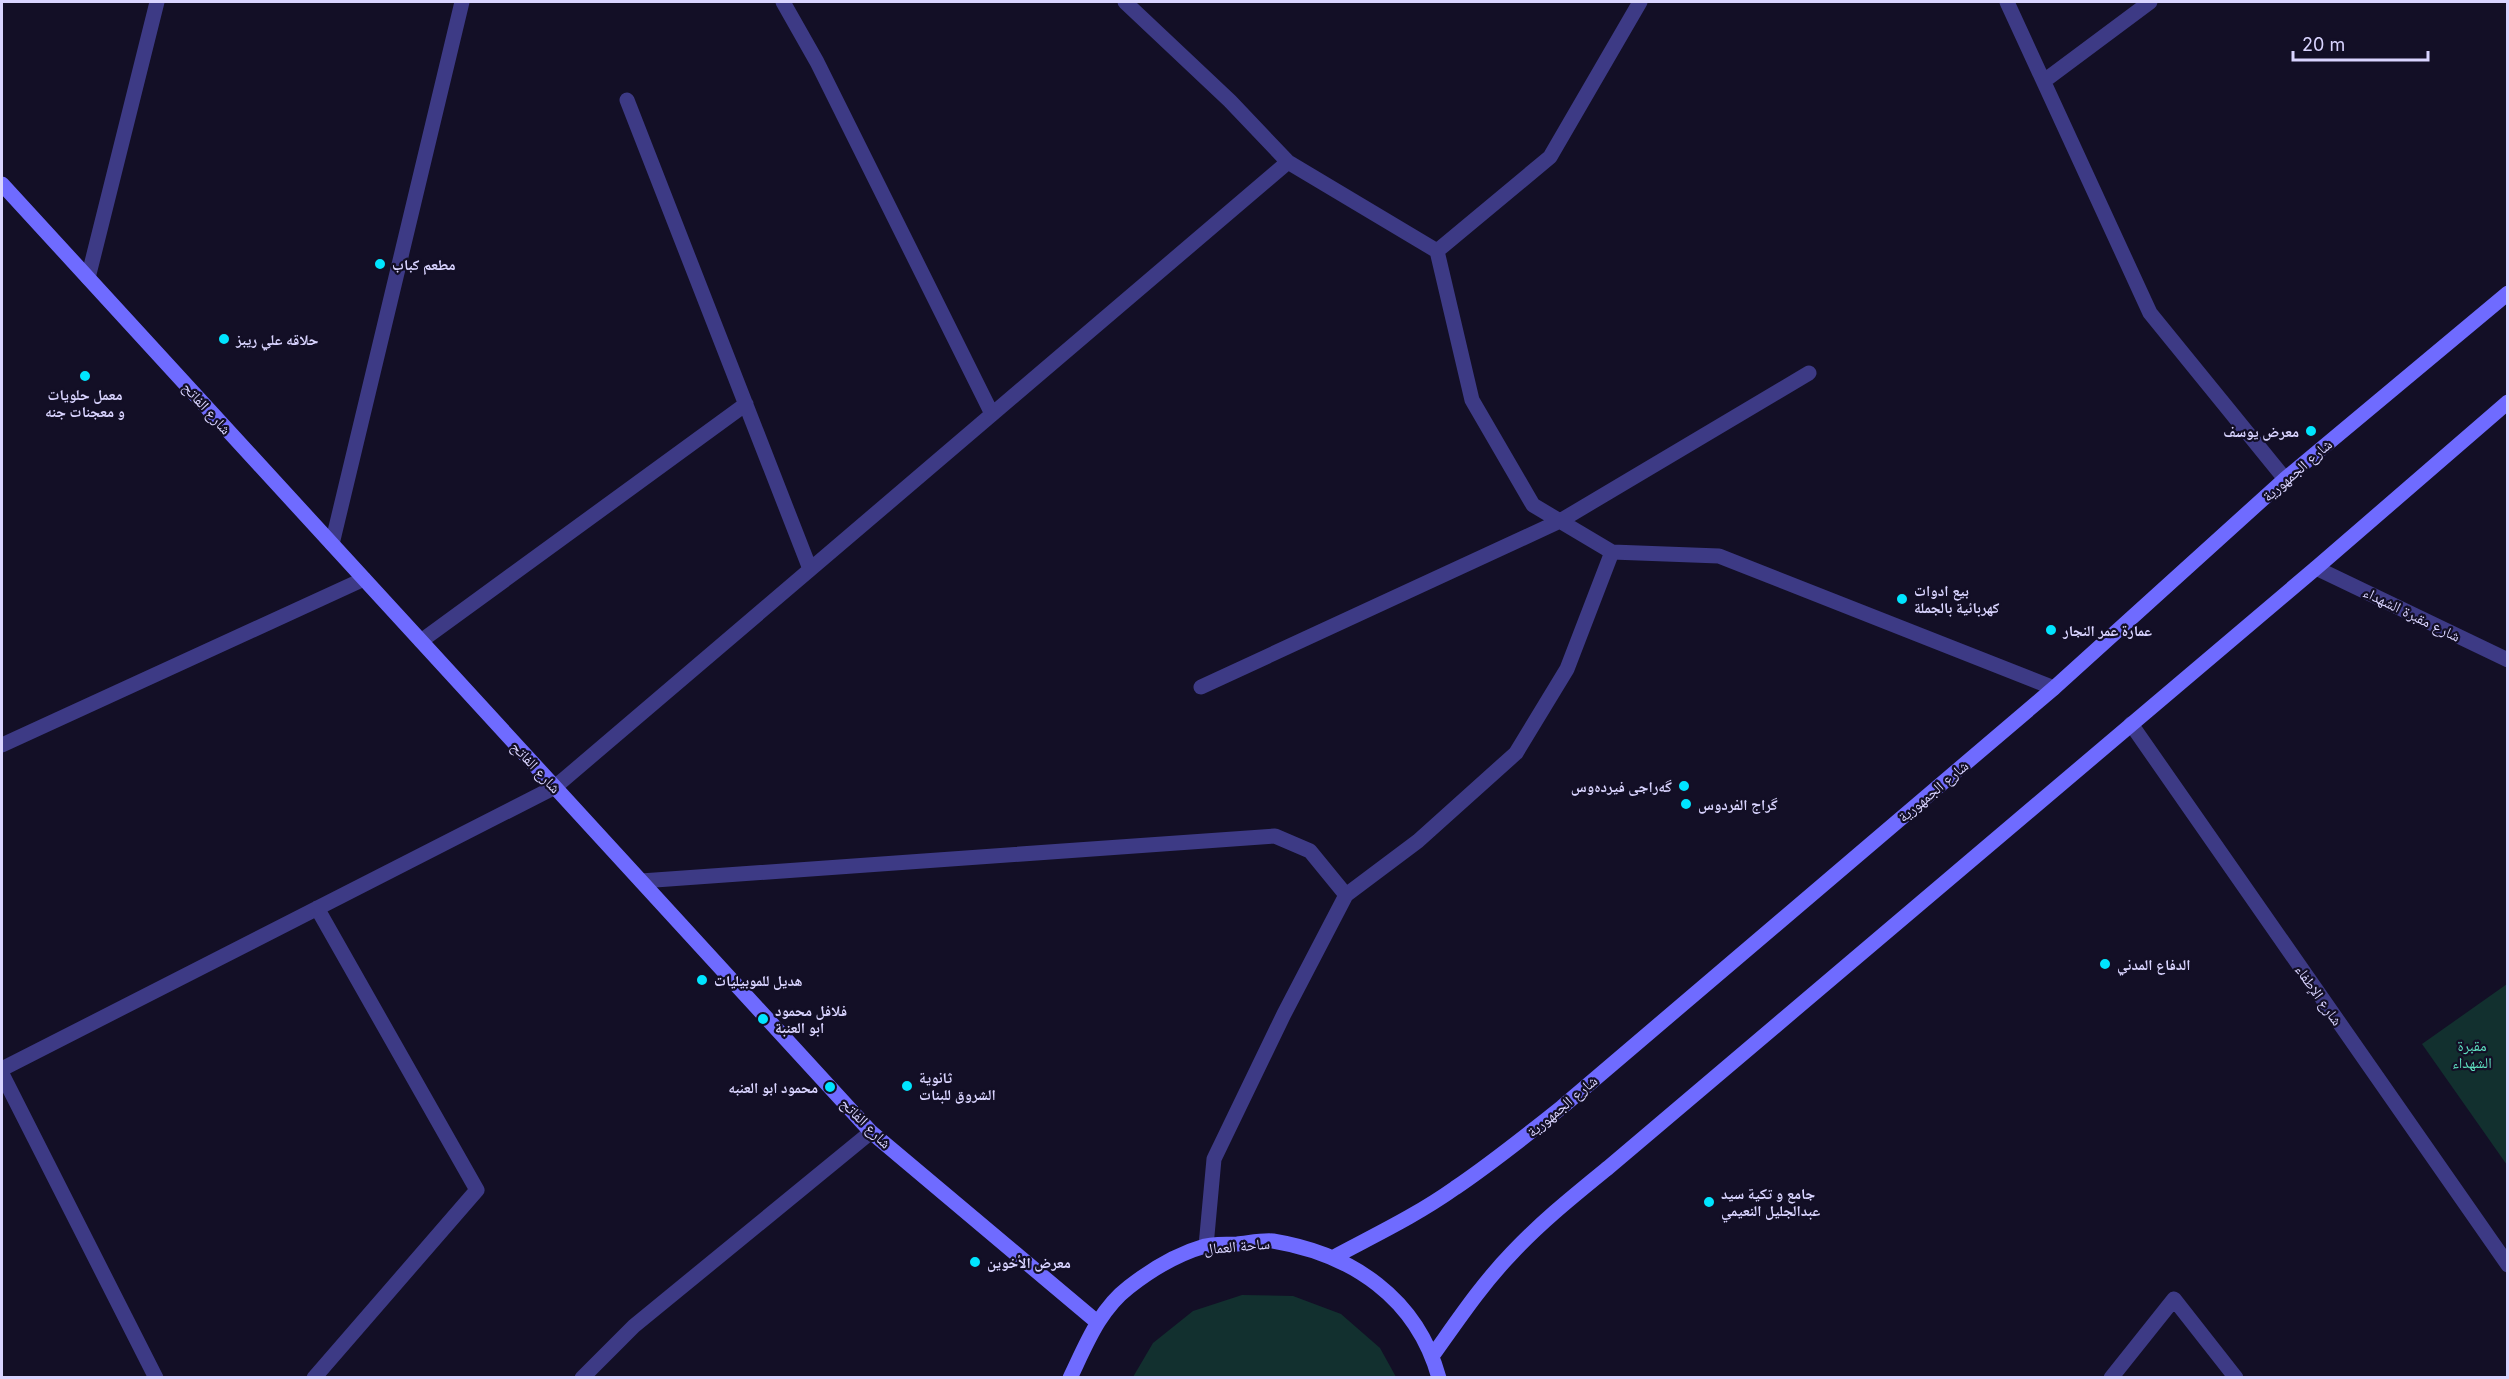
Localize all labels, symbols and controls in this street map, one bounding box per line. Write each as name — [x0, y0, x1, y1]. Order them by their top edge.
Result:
scale bar — [2293, 24, 2428, 62]
text: 20 m — [2302, 34, 2345, 55]
place label: مطعم كباب — [392, 255, 456, 275]
marker: مطعم كباب — [373, 257, 387, 271]
place label: حلاقه علي ريبز — [235, 330, 319, 351]
marker: حلاقه علي ريبز — [217, 332, 231, 346]
marker: معمل حلويات و معجنات جنه — [78, 369, 92, 383]
street label: شارع الفاتح — [178, 378, 236, 439]
place label: معمل حلويات و معجنات جنه — [45, 385, 125, 421]
place label: معرض يوسف — [2223, 422, 2299, 441]
marker: معرض يوسف — [2304, 424, 2318, 438]
street label: شارع الجمهورية — [2258, 434, 2336, 506]
place label: بيع ادوات كهربائية بالجملة — [1914, 581, 2000, 617]
street label: شارع مقبرة الشهداء — [2360, 582, 2464, 647]
marker: بيع ادوات كهربائية بالجملة — [1895, 592, 1909, 606]
place label: عمارة عمر النجار — [2062, 621, 2152, 640]
marker: عمارة عمر النجار — [2044, 623, 2058, 637]
street label: شارع الفاتح — [506, 737, 565, 798]
street label: شارع الجمهورية — [1894, 756, 1973, 827]
place label: گەراجی فیردەوس — [1571, 777, 1672, 796]
marker: گەراجی فیردەوس — [1677, 779, 1691, 793]
place label: گراج الفردوس — [1698, 795, 1778, 814]
marker: گراج الفردوس — [1679, 797, 1693, 811]
place label: الدفاع المدني — [2117, 955, 2191, 976]
marker: الدفاع المدني — [2098, 957, 2112, 971]
street label: شارع الإطفاء — [2290, 961, 2347, 1030]
place label: هديل للموبيليات — [714, 971, 802, 990]
marker: هديل للموبيليات — [695, 973, 709, 987]
place label: فلافل محمود ابو العنبة — [775, 1001, 847, 1037]
marker: فلافل محمود ابو العنبة — [756, 1012, 770, 1026]
park label: مقبرة الشهداء — [2452, 1036, 2492, 1072]
place label: ثانوية الشروق للبنات — [919, 1068, 996, 1104]
street label: شارع الجمهورية — [1523, 1071, 1602, 1142]
place label: محمود ابو العنبه — [728, 1078, 818, 1097]
marker: ثانوية الشروق للبنات — [900, 1079, 914, 1093]
marker: محمود ابو العنبه — [823, 1080, 837, 1094]
street label: شارع الفاتح — [836, 1094, 896, 1153]
place label: جامع و تكية سيد عبدالجليل النعيمي — [1721, 1184, 1820, 1222]
marker: جامع و تكية سيد عبدالجليل النعيمي — [1702, 1195, 1716, 1209]
street label: ساحة العمال — [1203, 1234, 1271, 1259]
place label: معرض الأخوين — [987, 1253, 1071, 1272]
marker: معرض الأخوين — [968, 1255, 982, 1269]

